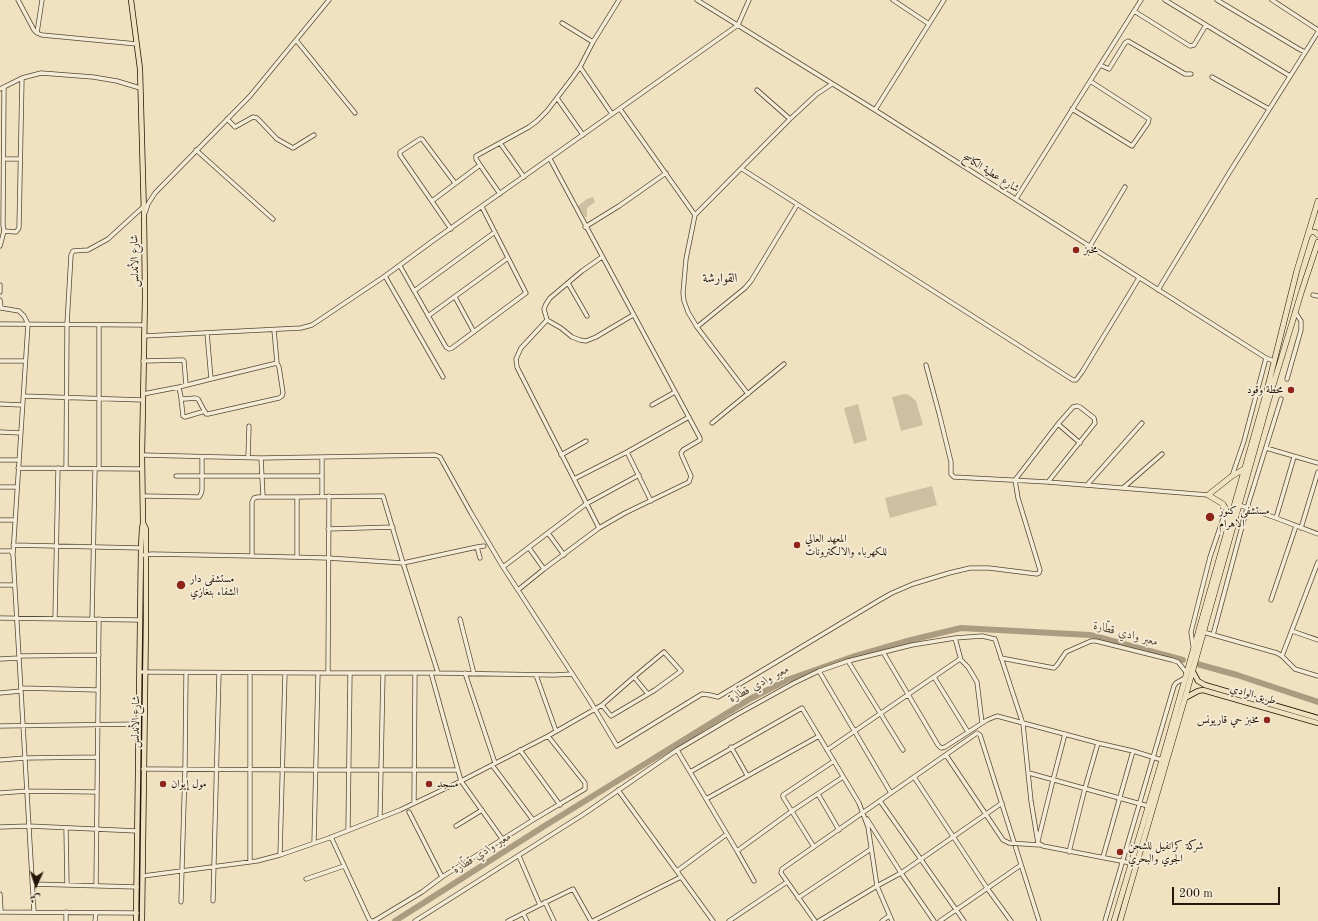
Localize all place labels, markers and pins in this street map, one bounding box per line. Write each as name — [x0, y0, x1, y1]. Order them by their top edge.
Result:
place label: مخبز — [1084, 243, 1098, 257]
marker: مخبز — [1071, 245, 1081, 255]
place label: محطة وقود — [1247, 383, 1283, 397]
marker: محطة وقود — [1286, 385, 1296, 395]
place label: مستشفى كنوز الاهرام — [1219, 504, 1270, 530]
marker: مستشفى كنوز الاهرام — [1204, 511, 1216, 523]
place label: المعهد العالي للكهرباء والالكترونات — [805, 532, 887, 558]
marker: المعهد العالي للكهرباء والالكترونات — [792, 540, 802, 550]
place label: مستشفى دار الشفاء بنغازي — [190, 572, 238, 598]
marker: مستشفى دار الشفاء بنغازي — [175, 579, 187, 591]
place label: مخبز حي قاريونس — [1197, 713, 1259, 727]
marker: مخبز حي قاريونس — [1262, 715, 1272, 725]
place label: مول إيوان — [171, 777, 207, 791]
place label: مسجد — [437, 777, 459, 791]
marker: مول إيوان — [158, 779, 168, 789]
marker: مسجد — [424, 779, 434, 789]
place label: شركة كرانفيل للشحن الجوي والبحري — [1128, 839, 1203, 865]
marker: شركة كرانفيل للشحن الجوي والبحري — [1115, 847, 1125, 857]

